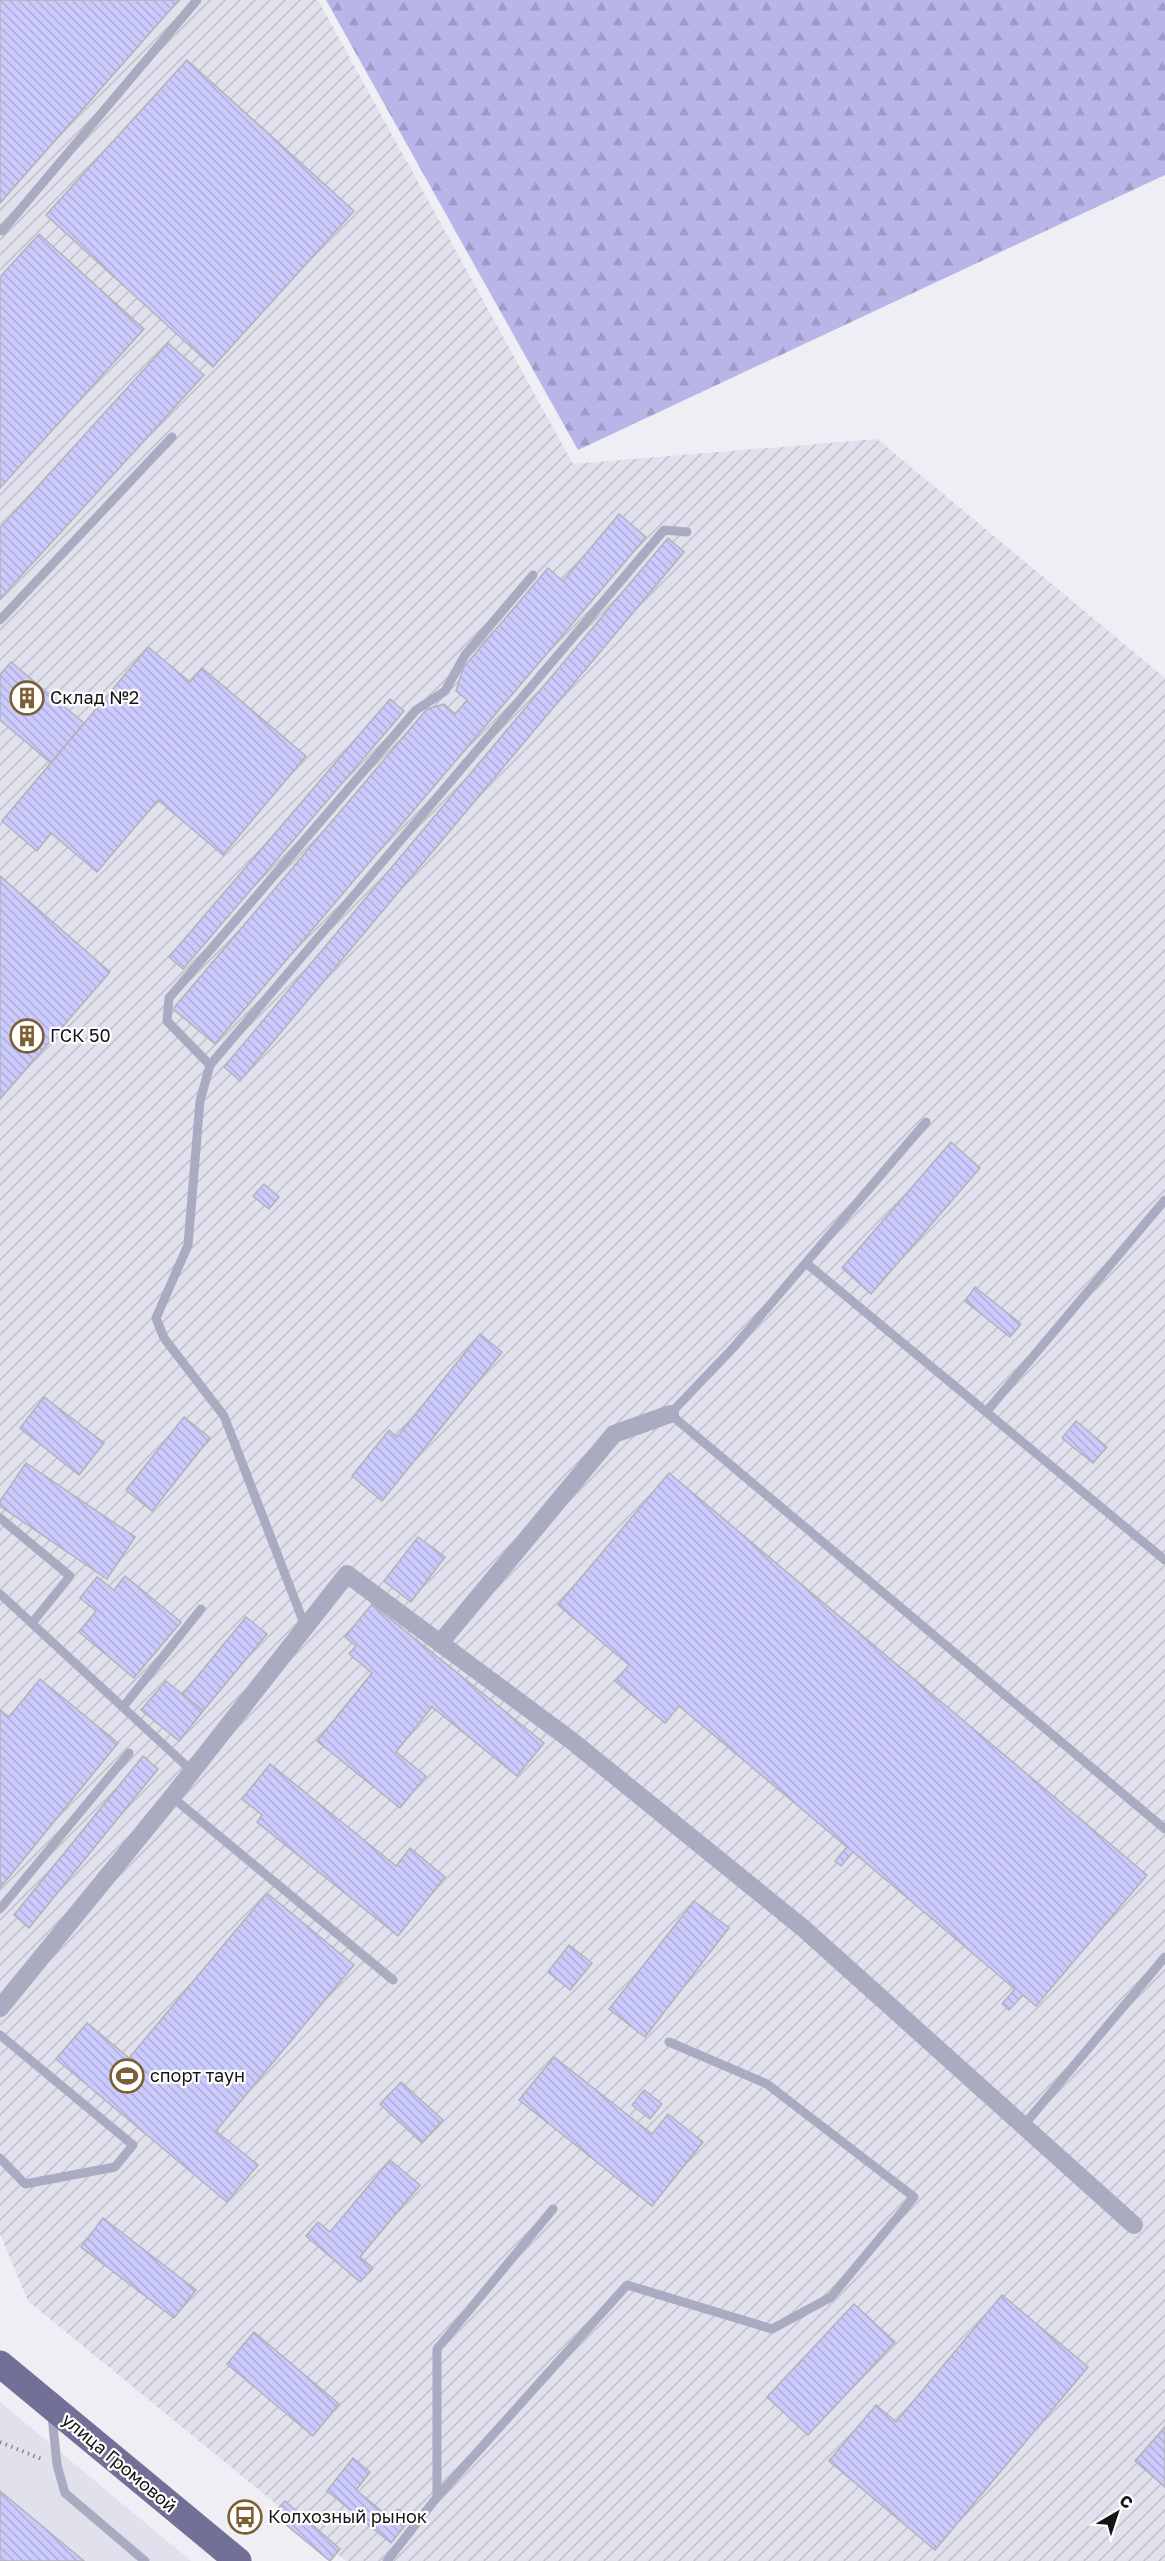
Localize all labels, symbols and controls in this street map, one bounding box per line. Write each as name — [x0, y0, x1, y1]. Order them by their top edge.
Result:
building icon: Склад №2 — [9, 680, 45, 716]
place label: Склад №2 — [50, 686, 139, 708]
building icon: ГСК 50 — [9, 1018, 45, 1054]
place label: ГСК 50 — [50, 1024, 111, 1046]
sports icon: спорт таун — [109, 2058, 145, 2094]
place label: спорт таун — [150, 2064, 245, 2086]
street label: улица Громовой — [58, 2408, 181, 2517]
north arrow — [1087, 2483, 1147, 2543]
text: С — [1116, 2490, 1137, 2513]
bus stop icon: Колхозный рынок — [227, 2499, 263, 2535]
place label: Колхозный рынок — [268, 2505, 427, 2527]

